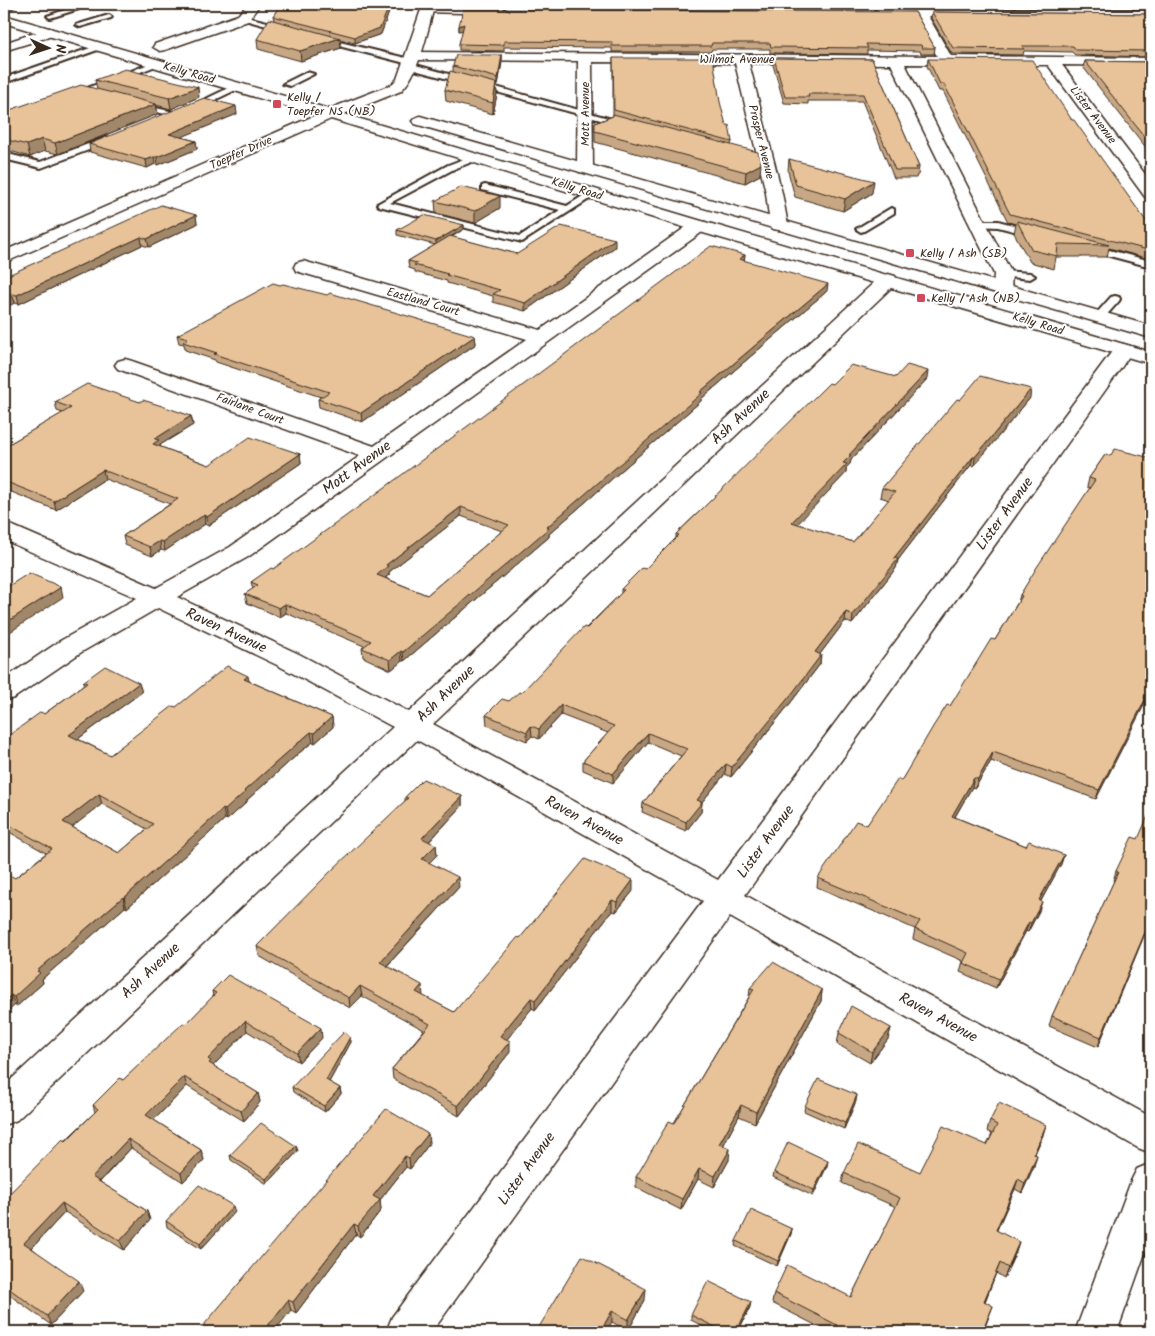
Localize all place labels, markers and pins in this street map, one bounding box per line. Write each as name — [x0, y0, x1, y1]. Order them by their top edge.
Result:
place label: Kelly / Toepfer NS (NB) — [287, 88, 376, 121]
marker: Kelly / Toepfer NS (NB) — [271, 98, 283, 110]
place label: Kelly / Ash (SB) — [920, 244, 1007, 263]
marker: Kelly / Ash (SB) — [904, 247, 916, 259]
place label: Kelly / Ash (NB) — [931, 289, 1020, 308]
marker: Kelly / Ash (NB) — [915, 292, 927, 304]

